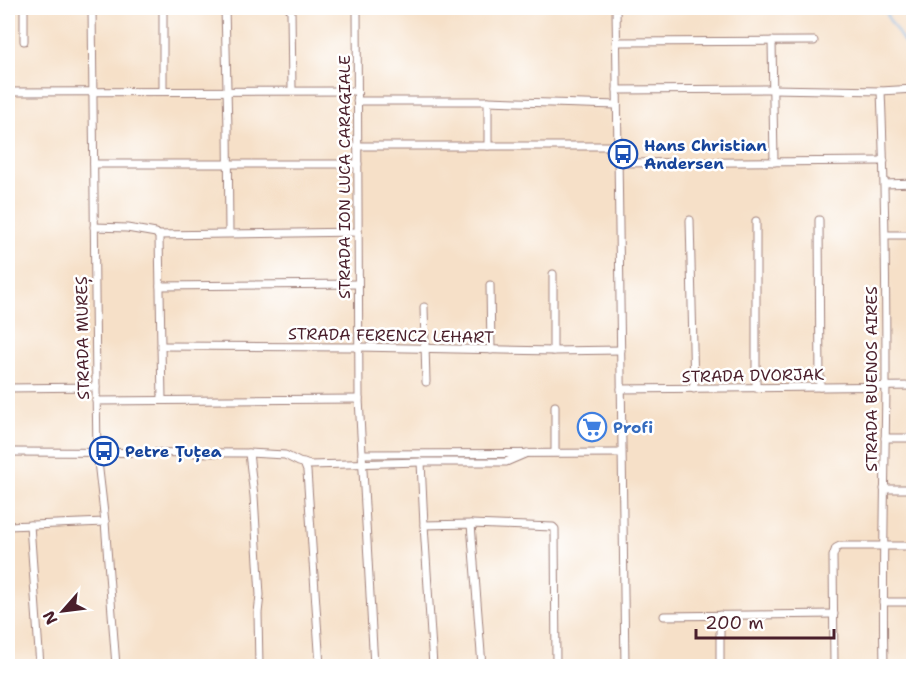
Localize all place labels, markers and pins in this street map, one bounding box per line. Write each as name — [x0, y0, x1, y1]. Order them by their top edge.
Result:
place label: Hans Christian Andersen — [644, 135, 767, 174]
bus stop icon: Hans Christian Andersen — [607, 138, 639, 170]
supermarket icon: Profi — [576, 411, 608, 443]
place label: Profi — [613, 417, 653, 438]
bus stop icon: Petre Țuțea — [88, 435, 120, 467]
place label: Petre Țuțea — [125, 441, 222, 463]

